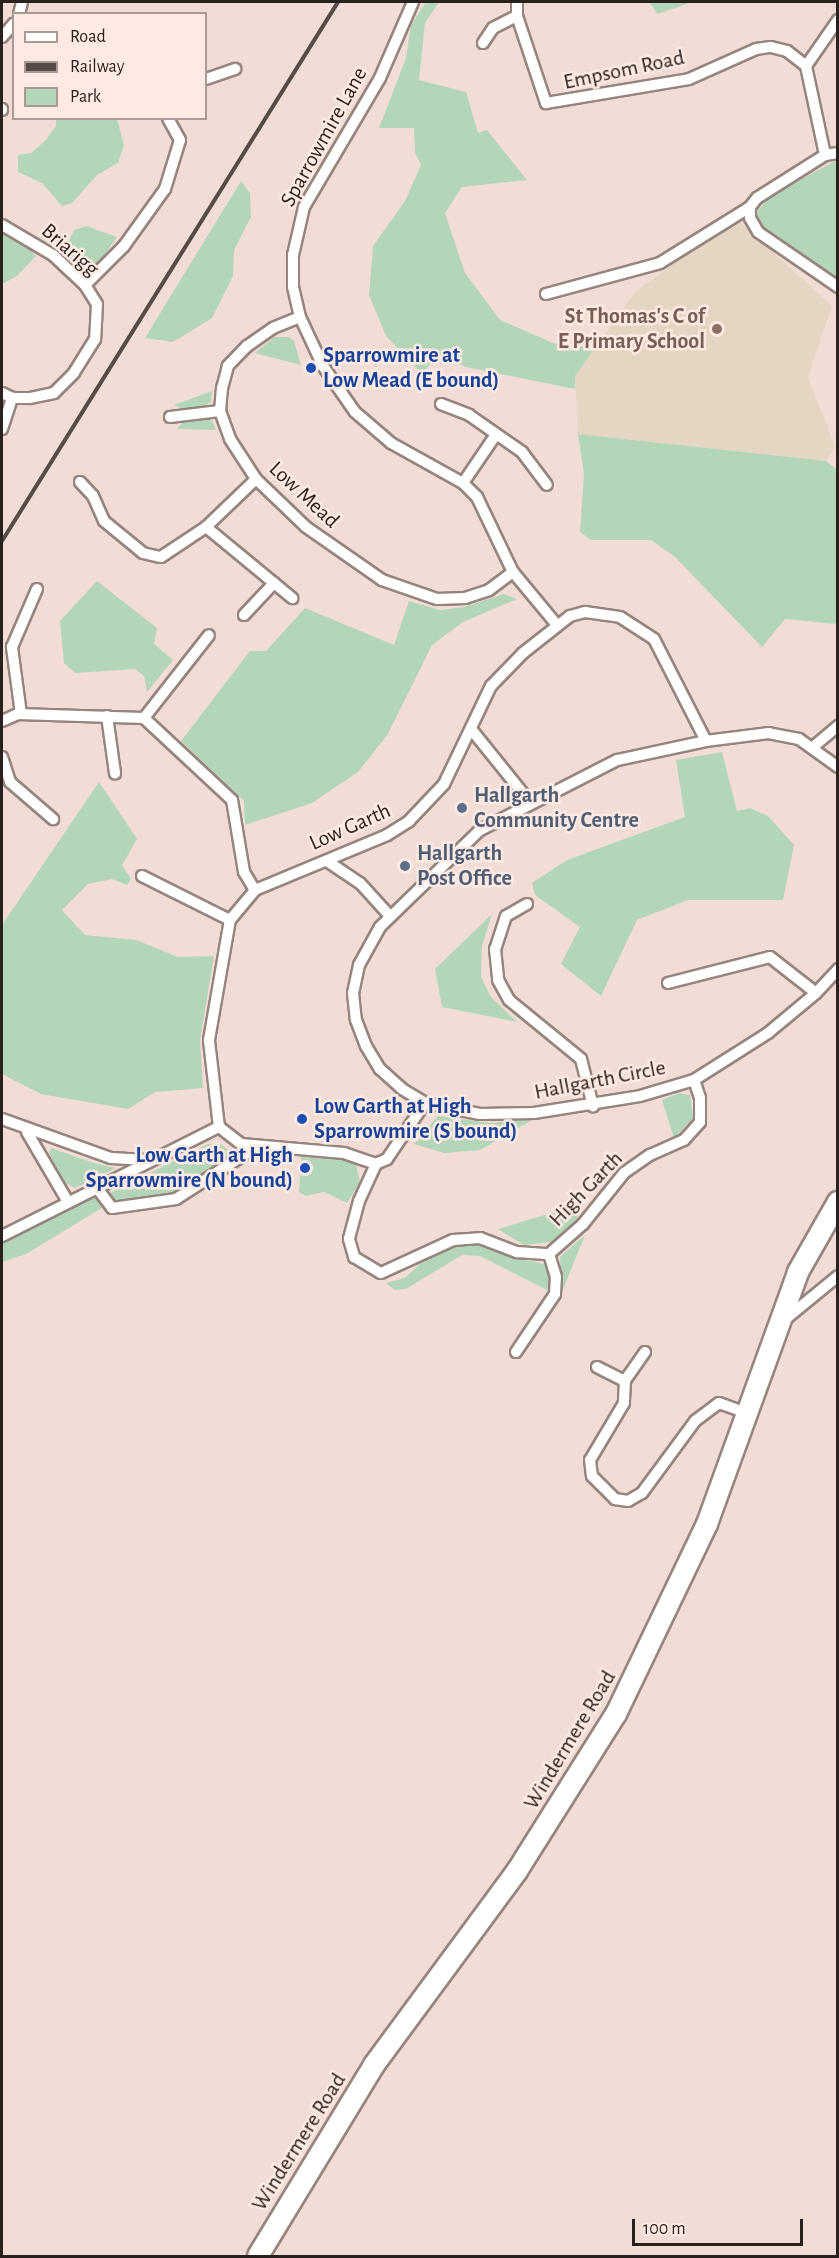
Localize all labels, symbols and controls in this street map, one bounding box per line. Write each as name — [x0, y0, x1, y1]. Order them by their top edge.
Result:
legend — [12, 12, 207, 120]
text: Road — [70, 28, 106, 46]
street label: Empsom Road — [561, 44, 687, 96]
text: Railway — [70, 58, 124, 76]
street label: Sparrowmire Lane — [275, 63, 373, 211]
text: Park — [70, 88, 101, 106]
street label: Briarigg — [36, 218, 104, 282]
place label: St Thomas's C of E Primary School — [558, 303, 705, 354]
marker: St Thomas's C of E Primary School — [710, 322, 724, 336]
place label: Sparrowmire at Low Mead (E bound) — [323, 342, 499, 394]
marker: Sparrowmire at Low Mead (E bound) — [304, 361, 318, 375]
street label: Low Mead — [263, 456, 345, 534]
place label: Hallgarth Community Centre — [474, 782, 639, 834]
street label: Low Garth — [305, 797, 395, 857]
marker: Hallgarth Community Centre — [455, 801, 469, 815]
place label: Hallgarth Post Office — [417, 840, 512, 891]
marker: Hallgarth Post Office — [398, 859, 412, 873]
street label: Hallgarth Circle — [532, 1054, 668, 1106]
place label: Low Garth at High Sparrowmire (S bound) — [314, 1093, 517, 1144]
marker: Low Garth at High Sparrowmire (S bound) — [295, 1112, 309, 1126]
place label: Low Garth at High Sparrowmire (N bound) — [85, 1142, 293, 1194]
street label: High Garth — [544, 1146, 628, 1232]
marker: Low Garth at High Sparrowmire (N bound) — [298, 1161, 312, 1175]
street label: Windermere Road — [518, 1666, 622, 1814]
street label: Windermere Road — [246, 2068, 352, 2216]
scale bar — [635, 2207, 806, 2245]
text: 100 m — [643, 2220, 686, 2238]

